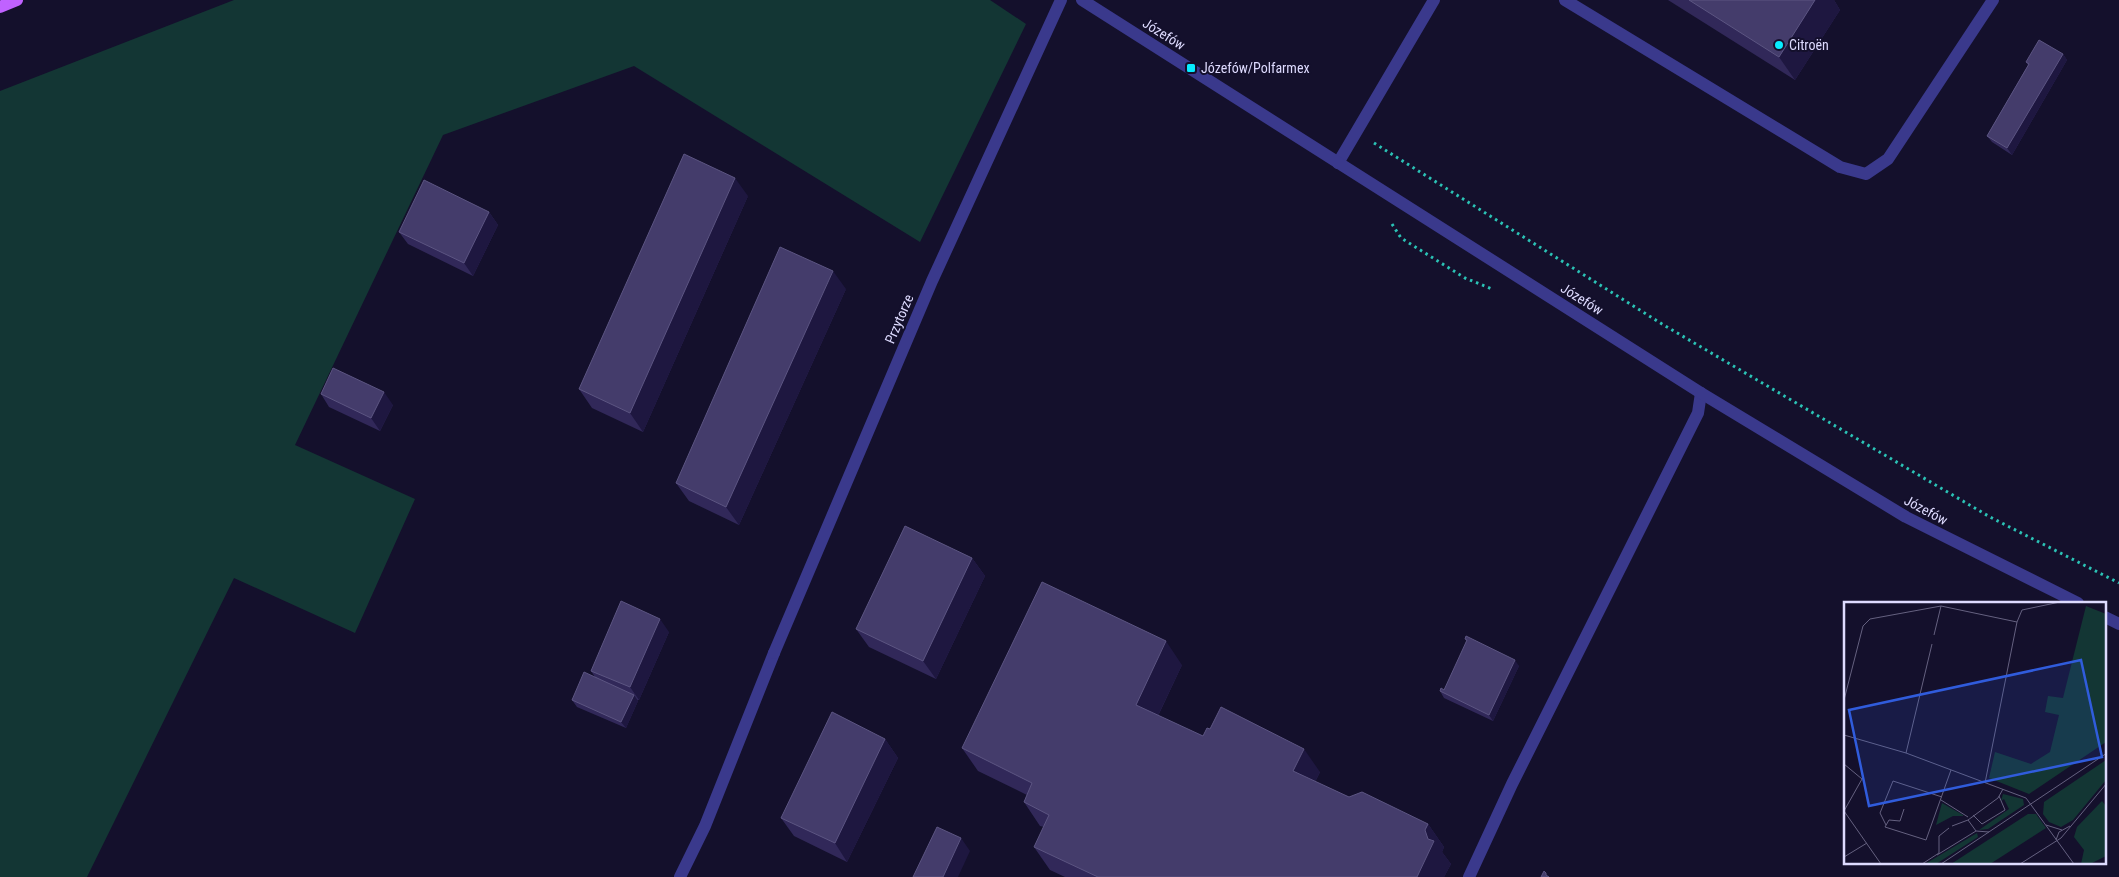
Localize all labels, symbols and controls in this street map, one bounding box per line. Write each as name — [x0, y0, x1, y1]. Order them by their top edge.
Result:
street label: Józefów — [1140, 15, 1188, 53]
place label: Citroën — [1789, 37, 1829, 53]
marker: Citroën — [1773, 39, 1785, 51]
place label: Józefów/Polfarmex — [1201, 60, 1310, 76]
marker: Józefów/Polfarmex — [1185, 62, 1197, 74]
street label: Józefów — [1558, 280, 1606, 318]
street label: Przytorze — [881, 292, 917, 346]
street label: Józefów — [1902, 492, 1950, 528]
inset map — [1844, 602, 2106, 864]

